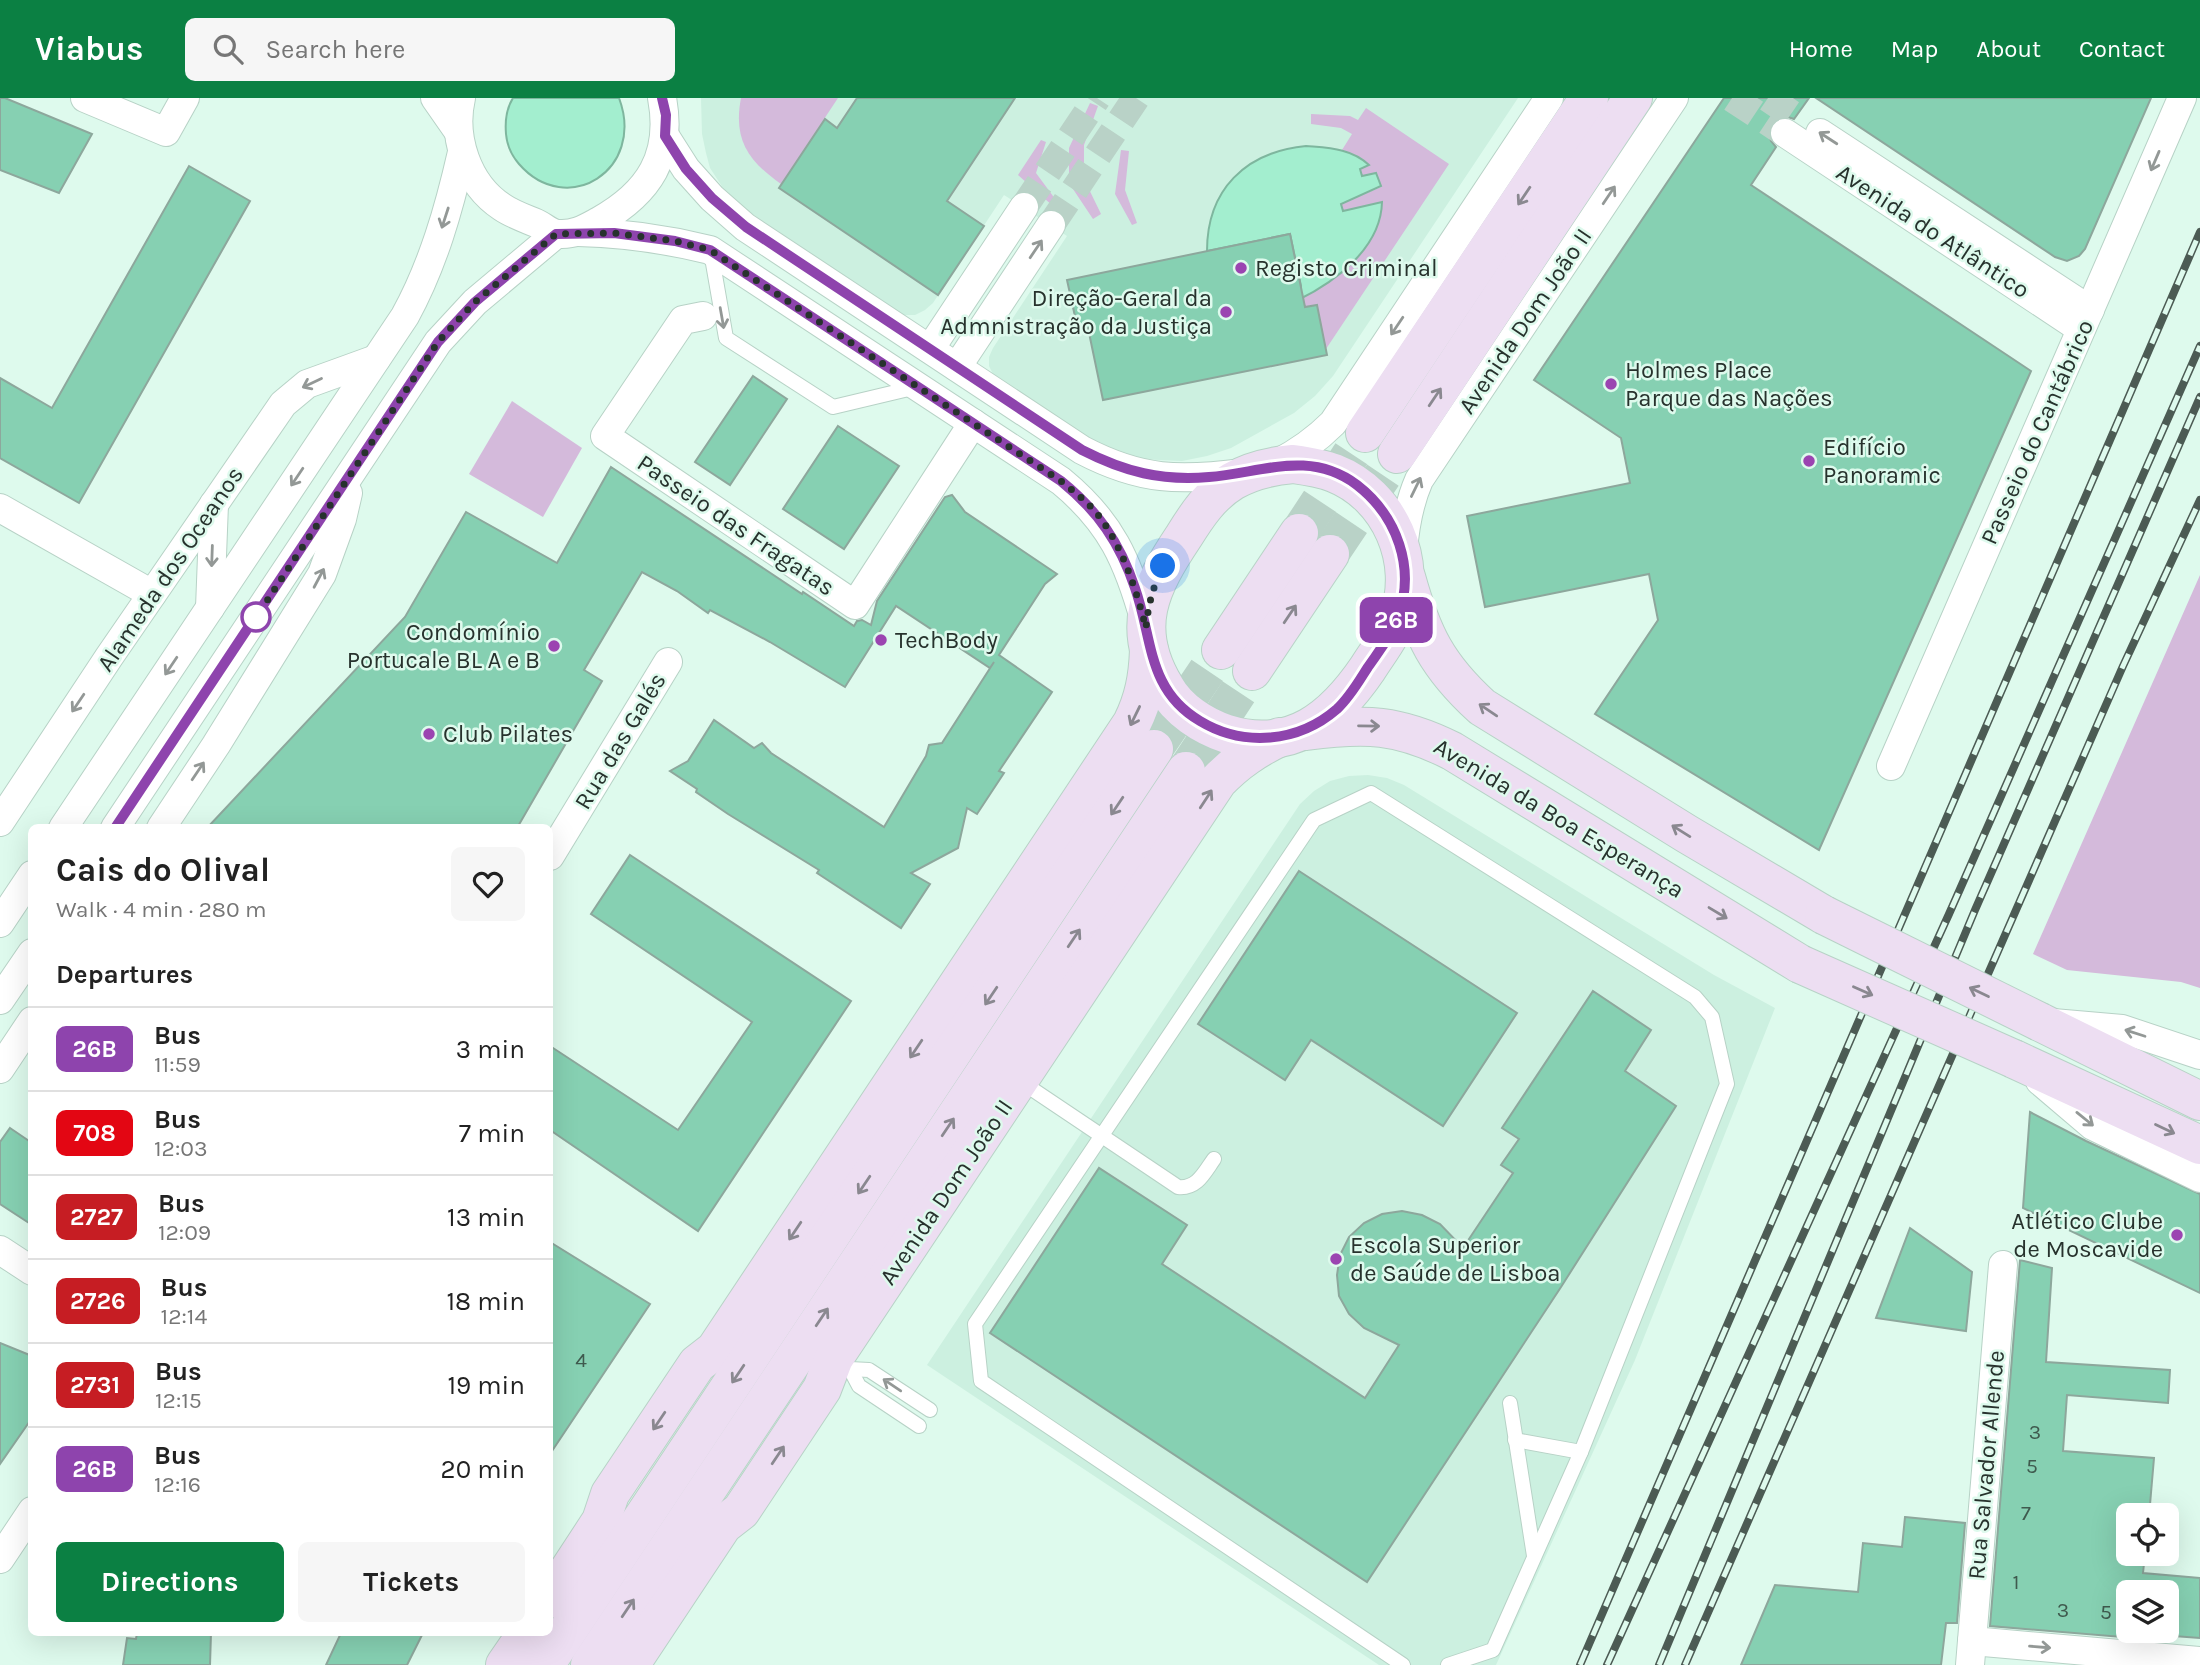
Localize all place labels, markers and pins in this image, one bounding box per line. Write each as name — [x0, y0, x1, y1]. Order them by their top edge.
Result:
place label: Registo Criminal — [1255, 254, 1438, 282]
marker: Registo Criminal — [1233, 260, 1249, 276]
place label: Direção-Geral da Admnistração da Justiça — [940, 284, 1212, 340]
marker: Direção-Geral da Admnistração da Justiça — [1218, 304, 1234, 320]
place label: Holmes Place Parque das Nações — [1625, 356, 1833, 412]
marker: Holmes Place Parque das Nações — [1603, 376, 1619, 392]
place label: Edifício Panoramic — [1823, 433, 1941, 489]
marker: Edifício Panoramic — [1801, 453, 1817, 469]
unlabelled marker — [241, 602, 271, 632]
place label: Condomínio Portucale BL A e B — [347, 618, 540, 674]
place label: TechBody — [895, 626, 998, 654]
marker: TechBody — [873, 632, 889, 648]
marker: Condomínio Portucale BL A e B — [546, 638, 562, 654]
place label: Club Pilates — [443, 720, 573, 748]
marker: Club Pilates — [421, 726, 437, 742]
place label: Atlético Clube de Moscavide — [2011, 1207, 2163, 1263]
marker: Atlético Clube de Moscavide — [2169, 1227, 2185, 1243]
place label: Escola Superior de Saúde de Lisboa — [1350, 1231, 1561, 1287]
marker: Escola Superior de Saúde de Lisboa — [1328, 1251, 1344, 1267]

